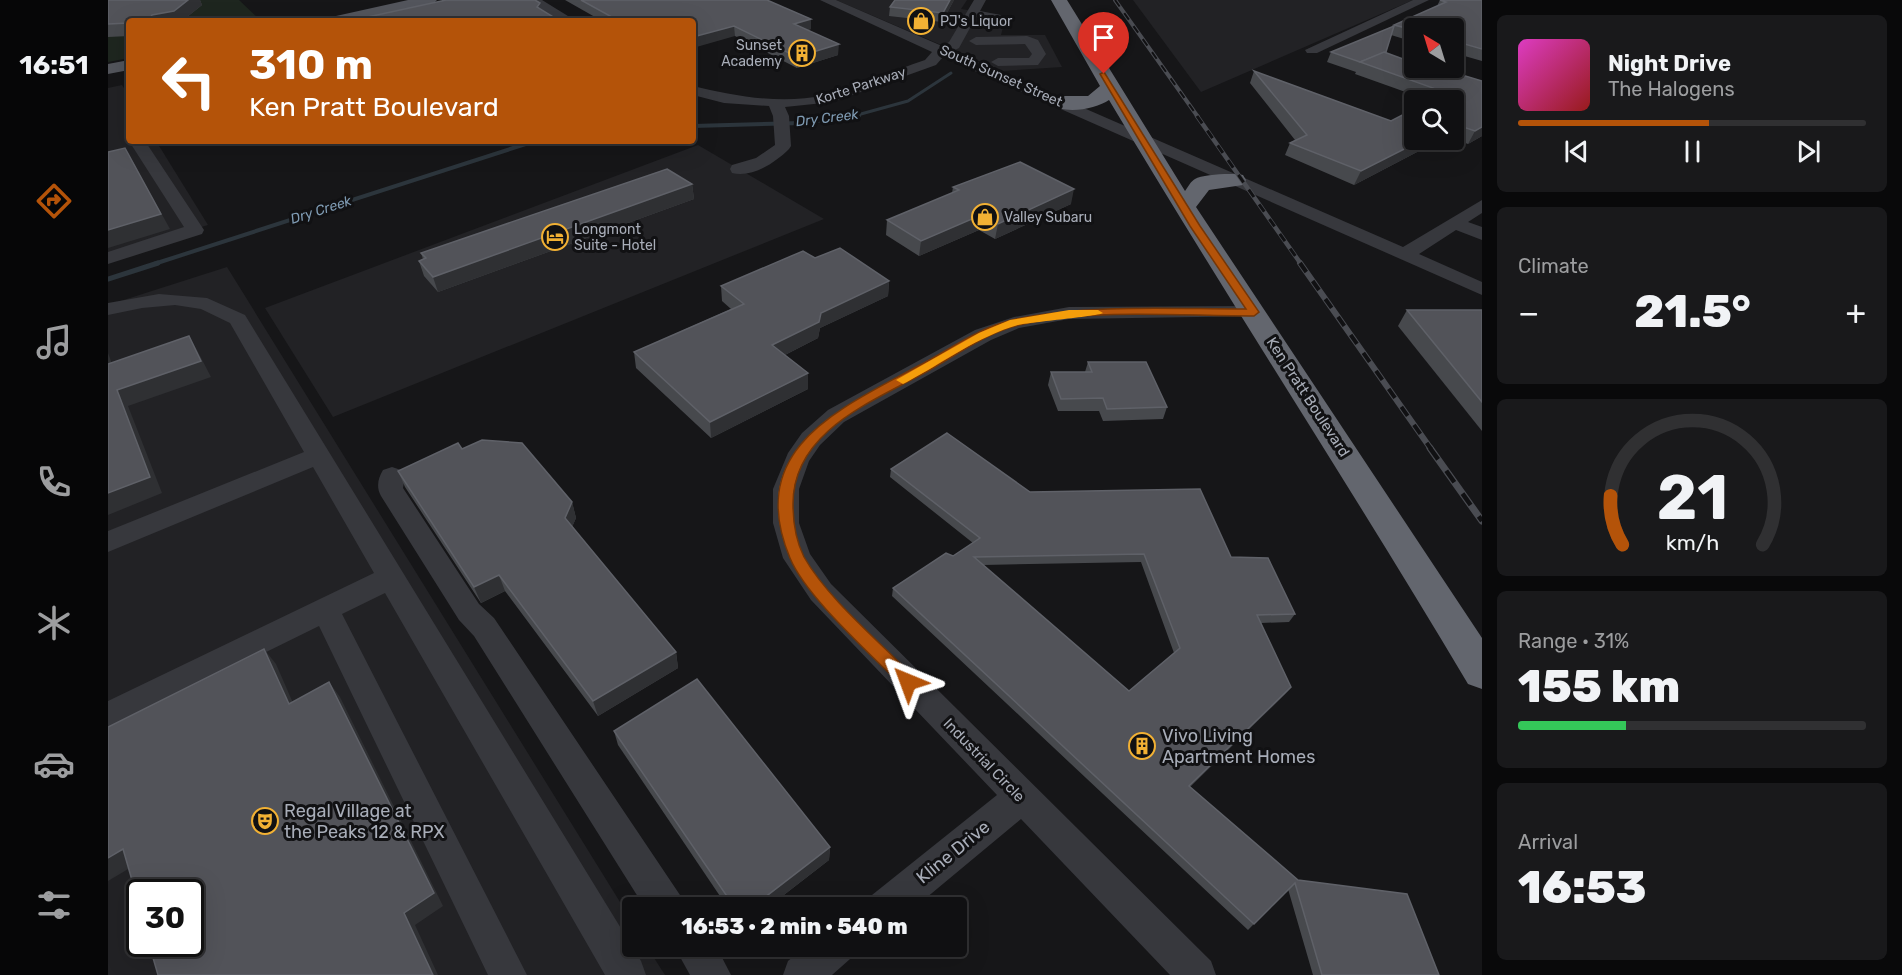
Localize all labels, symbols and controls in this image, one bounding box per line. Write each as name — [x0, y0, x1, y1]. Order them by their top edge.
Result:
shop icon: PJ's Liquor — [906, 6, 936, 36]
pin — [1078, 12, 1129, 74]
place label: PJ's Liquor — [940, 13, 1013, 30]
north arrow — [1404, 18, 1464, 78]
map controls — [1404, 18, 1464, 150]
icon: arrive — [1087, 21, 1120, 54]
place label: Sunset Academy — [721, 37, 783, 70]
building icon: Sunset Academy — [787, 38, 817, 68]
text: 310 m — [249, 40, 373, 90]
street label: South Sunset Street — [937, 41, 1065, 111]
icon: left — [150, 42, 228, 120]
text: 16:51 — [19, 49, 89, 81]
text: Night Drive — [1608, 50, 1731, 77]
street label: Korte Parkway — [814, 63, 908, 109]
text: The Halogens — [1608, 77, 1735, 101]
button: search — [1404, 90, 1464, 150]
text: Ken Pratt Boulevard — [249, 91, 499, 123]
water label: Dry Creek — [795, 106, 860, 130]
icon: previous — [1560, 135, 1593, 168]
icon: pause — [1676, 135, 1709, 168]
icon: next — [1792, 135, 1825, 168]
icon: directions — [33, 180, 75, 222]
water label: Dry Creek — [288, 192, 354, 228]
shop icon: Valley Subaru — [970, 202, 1000, 232]
place label: Valley Subaru — [1004, 209, 1092, 226]
place label: Longmont Suite - Hotel — [574, 221, 656, 254]
hotel icon: Longmont Suite - Hotel — [540, 222, 570, 252]
text: Climate — [1518, 254, 1589, 278]
text: 21.5° — [1634, 285, 1751, 338]
text: − — [1518, 293, 1539, 332]
text: + — [1845, 293, 1866, 332]
icon: music — [33, 321, 75, 363]
street label: Ken Pratt Boulevard — [1263, 334, 1353, 460]
icon: phone — [33, 461, 75, 503]
text: 21 — [1656, 461, 1728, 535]
text: km/h — [1665, 530, 1719, 555]
icon: climate — [33, 602, 75, 644]
text: Range · 31% — [1518, 629, 1629, 653]
position arrow — [876, 650, 940, 714]
text: 155 km — [1518, 660, 1680, 713]
street label: Industrial Circle — [940, 715, 1028, 805]
place label: Vivo Living Apartment Homes — [1162, 725, 1315, 768]
building icon: Vivo Living Apartment Homes — [1127, 731, 1157, 761]
icon: car — [33, 743, 75, 785]
place label: Regal Village at the Peaks 12 & RPX — [284, 800, 445, 843]
theatre icon: Regal Village at the Peaks 12 & RPX — [250, 806, 280, 836]
street label: Kline Drive — [912, 816, 994, 888]
text: Arrival — [1518, 830, 1578, 854]
text: 16:53 — [1518, 861, 1647, 914]
speed limit sign: 30 — [126, 879, 204, 957]
icon: filters — [33, 884, 75, 926]
text: 16:53 · 2 min · 540 m — [681, 913, 908, 940]

